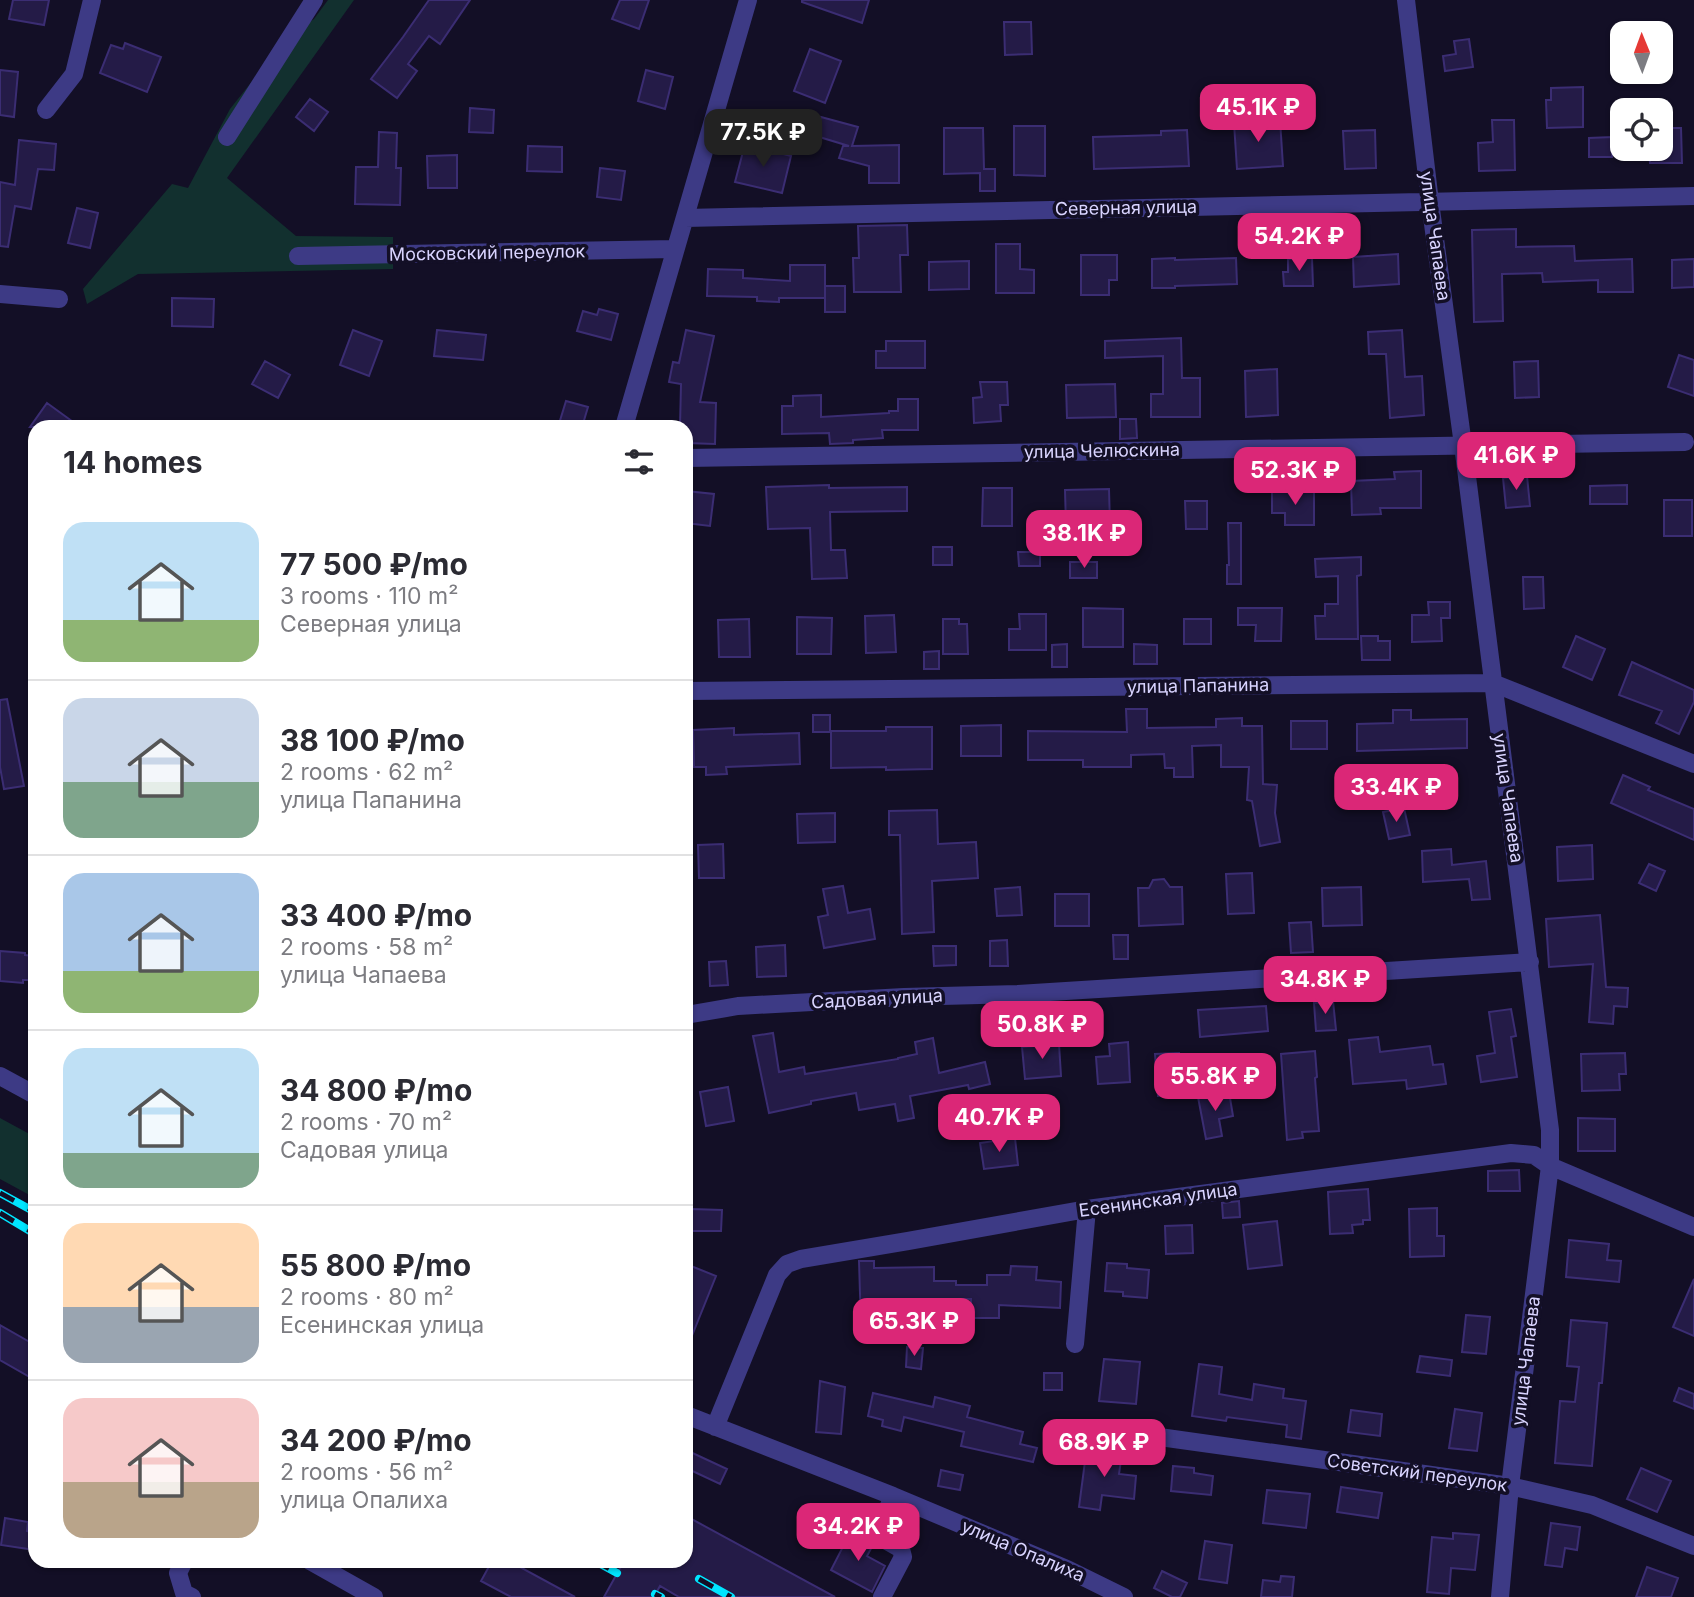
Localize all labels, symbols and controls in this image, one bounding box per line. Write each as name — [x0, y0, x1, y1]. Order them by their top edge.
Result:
north arrow — [1610, 21, 1673, 84]
map controls — [1610, 21, 1673, 161]
pin: 45.1K ₽ — [1193, 85, 1323, 144]
text: 45.1K ₽ — [1216, 93, 1300, 121]
button: locate — [1610, 98, 1673, 161]
pin: 77.5K ₽ — [698, 110, 828, 169]
text: 77.5K ₽ — [720, 118, 806, 146]
street label: улица Чапаева — [1416, 170, 1455, 302]
street label: Северная улица — [1055, 196, 1197, 219]
pin: 54.2K ₽ — [1234, 214, 1364, 273]
text: 54.2K ₽ — [1254, 222, 1344, 250]
street label: Московский переулок — [389, 240, 586, 265]
pin: 41.6K ₽ — [1451, 433, 1581, 492]
street label: улица Челюскина — [1024, 439, 1180, 462]
text: 41.6K ₽ — [1473, 441, 1559, 469]
icon: filters — [620, 443, 658, 481]
text: 14 homes — [63, 444, 202, 480]
pin: 52.3K ₽ — [1230, 448, 1360, 507]
text: 52.3K ₽ — [1250, 456, 1340, 484]
pin: 38.1K ₽ — [1019, 510, 1149, 570]
text: 38.1K ₽ — [1042, 519, 1126, 547]
text: 77 500 ₽/mo — [280, 546, 468, 582]
icon: home — [119, 550, 203, 634]
text: 3 rooms · 110 m² — [280, 582, 458, 610]
text: Северная улица — [280, 610, 462, 638]
street label: улица Папанина — [1127, 674, 1269, 697]
text: 38 100 ₽/mo — [280, 722, 465, 758]
icon: home — [119, 726, 203, 810]
street label: улица Чапаева — [1489, 732, 1528, 864]
text: 2 rooms · 62 m² — [280, 758, 453, 786]
pin: 33.4K ₽ — [1331, 764, 1461, 824]
text: 33.4K ₽ — [1350, 773, 1442, 801]
text: улица Папанина — [280, 786, 462, 814]
text: 33 400 ₽/mo — [280, 897, 472, 933]
icon: home — [119, 901, 203, 985]
text: 2 rooms · 58 m² — [280, 933, 453, 961]
pin: 34.8K ₽ — [1260, 956, 1390, 1016]
text: улица Чапаева — [280, 961, 447, 989]
text: 34.8K ₽ — [1280, 965, 1370, 993]
street label: Садовая улица — [811, 985, 943, 1012]
pin: 50.8K ₽ — [977, 1002, 1107, 1061]
text: 50.8K ₽ — [997, 1010, 1087, 1038]
pin: 55.8K ₽ — [1150, 1054, 1280, 1113]
text: 55.8K ₽ — [1170, 1062, 1260, 1090]
text: 34 800 ₽/mo — [280, 1072, 472, 1108]
icon: home — [119, 1076, 203, 1160]
pin: 40.7K ₽ — [934, 1094, 1064, 1154]
text: 40.7K ₽ — [954, 1103, 1044, 1131]
text: 2 rooms · 70 m² — [280, 1108, 452, 1136]
text: Садовая улица — [280, 1136, 448, 1164]
street label: Есенинская улица — [1077, 1178, 1239, 1221]
text: 55 800 ₽/mo — [280, 1247, 471, 1283]
icon: home — [119, 1251, 203, 1335]
text: 2 rooms · 80 m² — [280, 1283, 454, 1311]
street label: улица Чапаева — [1507, 1295, 1544, 1427]
pin: 65.3K ₽ — [849, 1298, 979, 1358]
text: 65.3K ₽ — [869, 1307, 959, 1335]
text: Есенинская улица — [280, 1311, 484, 1339]
pin: 68.9K ₽ — [1039, 1420, 1169, 1479]
text: 34 200 ₽/mo — [280, 1422, 472, 1458]
icon: home — [119, 1426, 203, 1510]
text: 68.9K ₽ — [1059, 1428, 1149, 1456]
street label: Советский переулок — [1326, 1449, 1509, 1496]
text: 2 rooms · 56 m² — [280, 1458, 453, 1486]
text: улица Опалиха — [280, 1486, 448, 1514]
pin: 34.2K ₽ — [793, 1504, 923, 1563]
text: 34.2K ₽ — [813, 1512, 903, 1540]
street label: улица Опалиха — [959, 1515, 1088, 1586]

